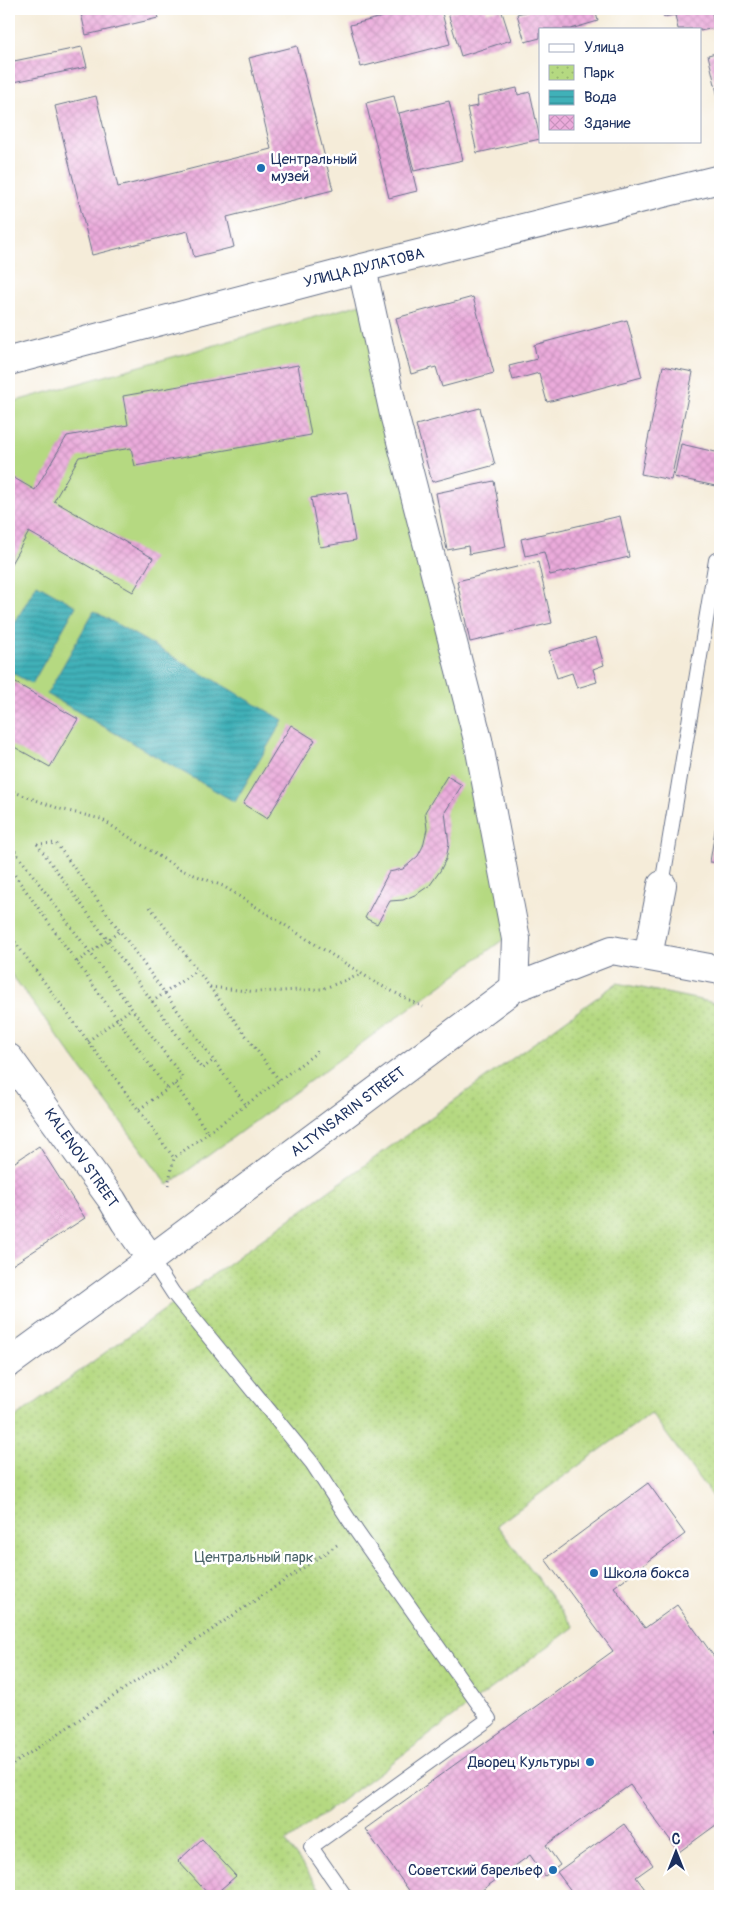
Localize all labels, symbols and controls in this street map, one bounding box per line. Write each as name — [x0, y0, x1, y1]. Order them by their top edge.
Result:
legend — [539, 28, 702, 142]
text: Улица — [584, 38, 624, 57]
text: Парк — [584, 64, 615, 83]
text: Вода — [584, 88, 617, 107]
text: Здание — [584, 114, 631, 133]
place label: Центральный музей — [271, 150, 357, 186]
marker: Центральный музей — [255, 162, 267, 174]
street label: УЛИЦА ДУЛАТОВА — [302, 244, 426, 292]
street label: ALTYNSARIN STREET — [287, 1063, 409, 1161]
street label: KALENOV STREET — [40, 1105, 122, 1211]
park label: Центральный парк — [195, 1548, 314, 1567]
place label: Школа бокса — [604, 1564, 689, 1583]
marker: Школа бокса — [588, 1567, 600, 1579]
place label: Дворец Культуры — [467, 1753, 580, 1772]
marker: Дворец Культуры — [584, 1756, 596, 1768]
north arrow — [652, 1828, 702, 1878]
text: С — [672, 1831, 681, 1848]
place label: Советский барельеф — [408, 1861, 543, 1880]
marker: Советский барельеф — [547, 1864, 559, 1876]

